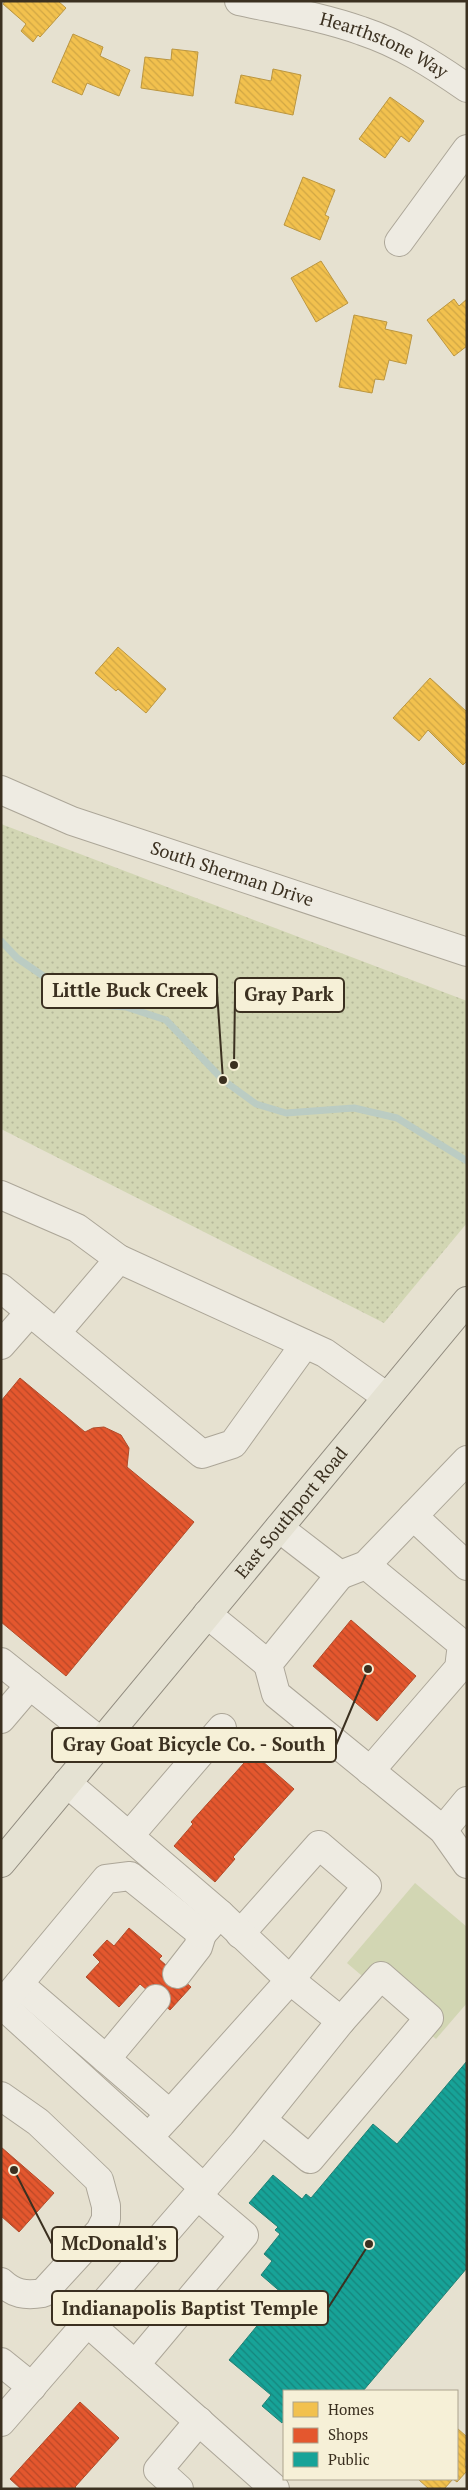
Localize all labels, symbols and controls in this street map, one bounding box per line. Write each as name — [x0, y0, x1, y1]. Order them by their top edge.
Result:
street label: Hearthstone Way — [317, 6, 454, 83]
street label: South Sherman Drive — [148, 835, 317, 911]
callout: Little Buck Creek — [42, 974, 217, 1008]
text: Little Buck Creek — [52, 977, 209, 1002]
callout: Gray Park — [235, 978, 344, 1012]
text: Gray Park — [244, 981, 335, 1006]
street label: East Southport Road — [229, 1441, 352, 1583]
callout: Gray Goat Bicycle Co. - South — [52, 1728, 336, 1762]
text: Gray Goat Bicycle Co. - South — [63, 1731, 325, 1756]
callout: McDonald's — [52, 2227, 177, 2261]
text: McDonald's — [61, 2230, 167, 2255]
callout: Indianapolis Baptist Temple — [52, 2291, 328, 2325]
text: Indianapolis Baptist Temple — [62, 2295, 318, 2320]
legend — [283, 2390, 458, 2480]
text: Homes — [328, 2399, 374, 2419]
text: Shops — [328, 2424, 368, 2444]
text: Public — [328, 2449, 370, 2469]

